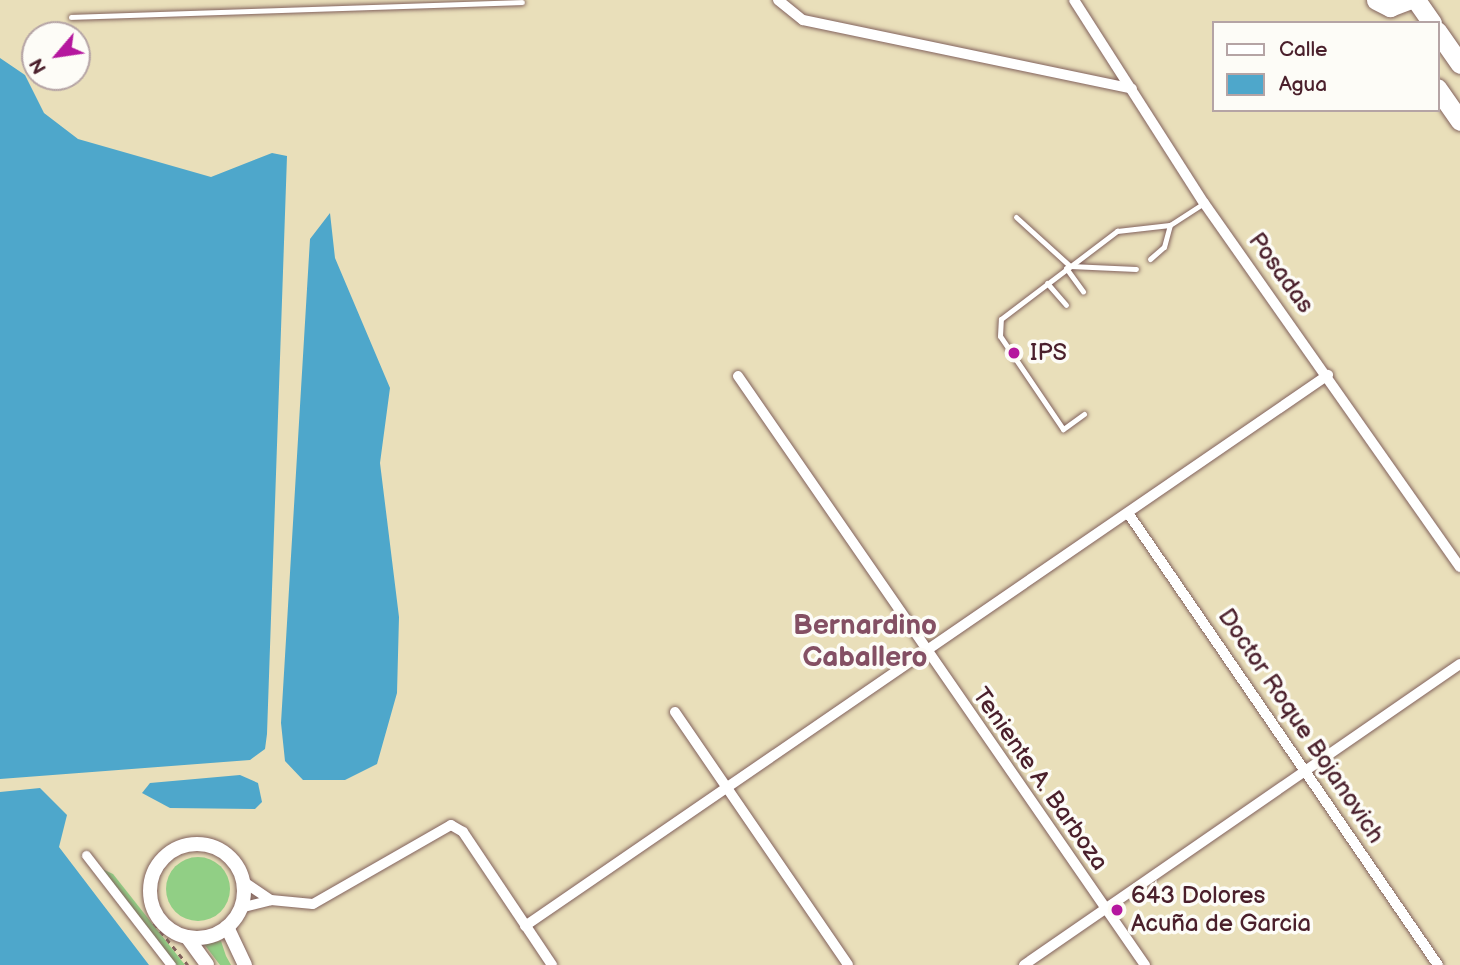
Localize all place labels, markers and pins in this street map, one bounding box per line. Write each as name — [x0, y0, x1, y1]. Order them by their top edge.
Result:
place label: IPS — [1030, 339, 1067, 367]
marker: IPS — [1004, 343, 1024, 363]
place label: 643 Dolores Acuña de Garcia — [1131, 882, 1311, 938]
marker: 643 Dolores Acuña de Garcia — [1109, 902, 1125, 918]

